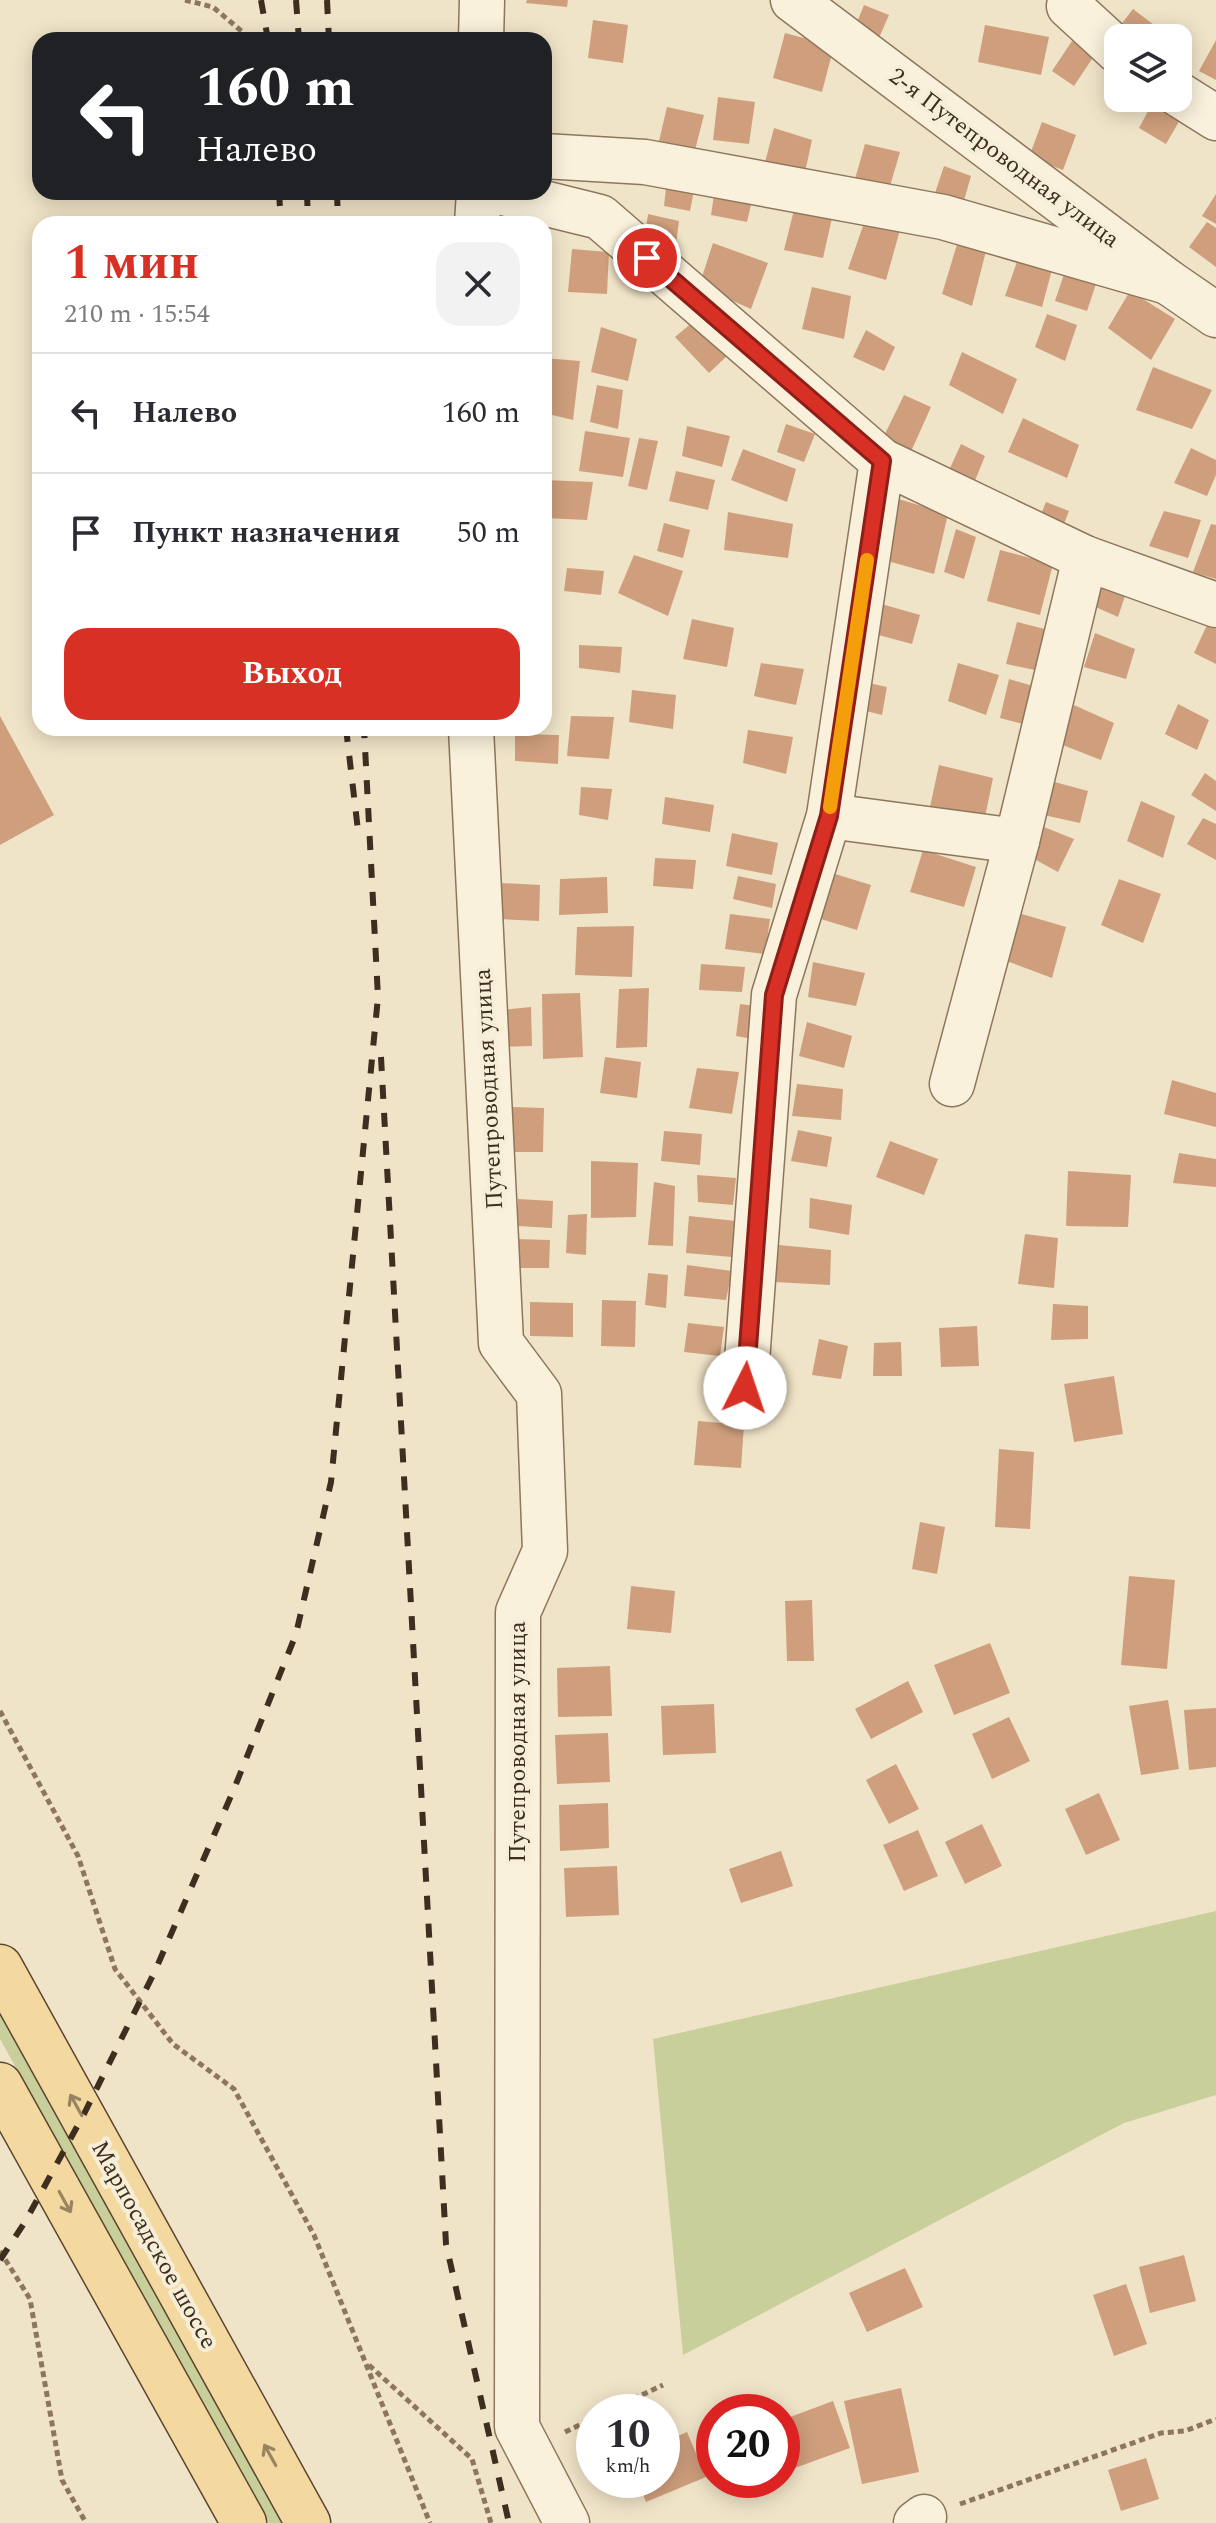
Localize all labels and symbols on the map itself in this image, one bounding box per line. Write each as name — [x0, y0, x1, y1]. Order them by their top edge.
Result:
street label: 2-я Путепроводная улица — [881, 59, 1127, 257]
pin — [613, 224, 681, 292]
street label: Путепроводная улица — [465, 967, 513, 1211]
position arrow — [703, 1346, 787, 1430]
street label: Путепроводная улица — [500, 1621, 536, 1863]
one-way arrow — [68, 2094, 84, 2117]
street label: Марпосадское шоссе — [82, 2134, 226, 2356]
one-way arrow — [58, 2190, 73, 2214]
speed limit sign: 20 — [696, 2394, 800, 2498]
one-way arrow — [262, 2444, 278, 2467]

